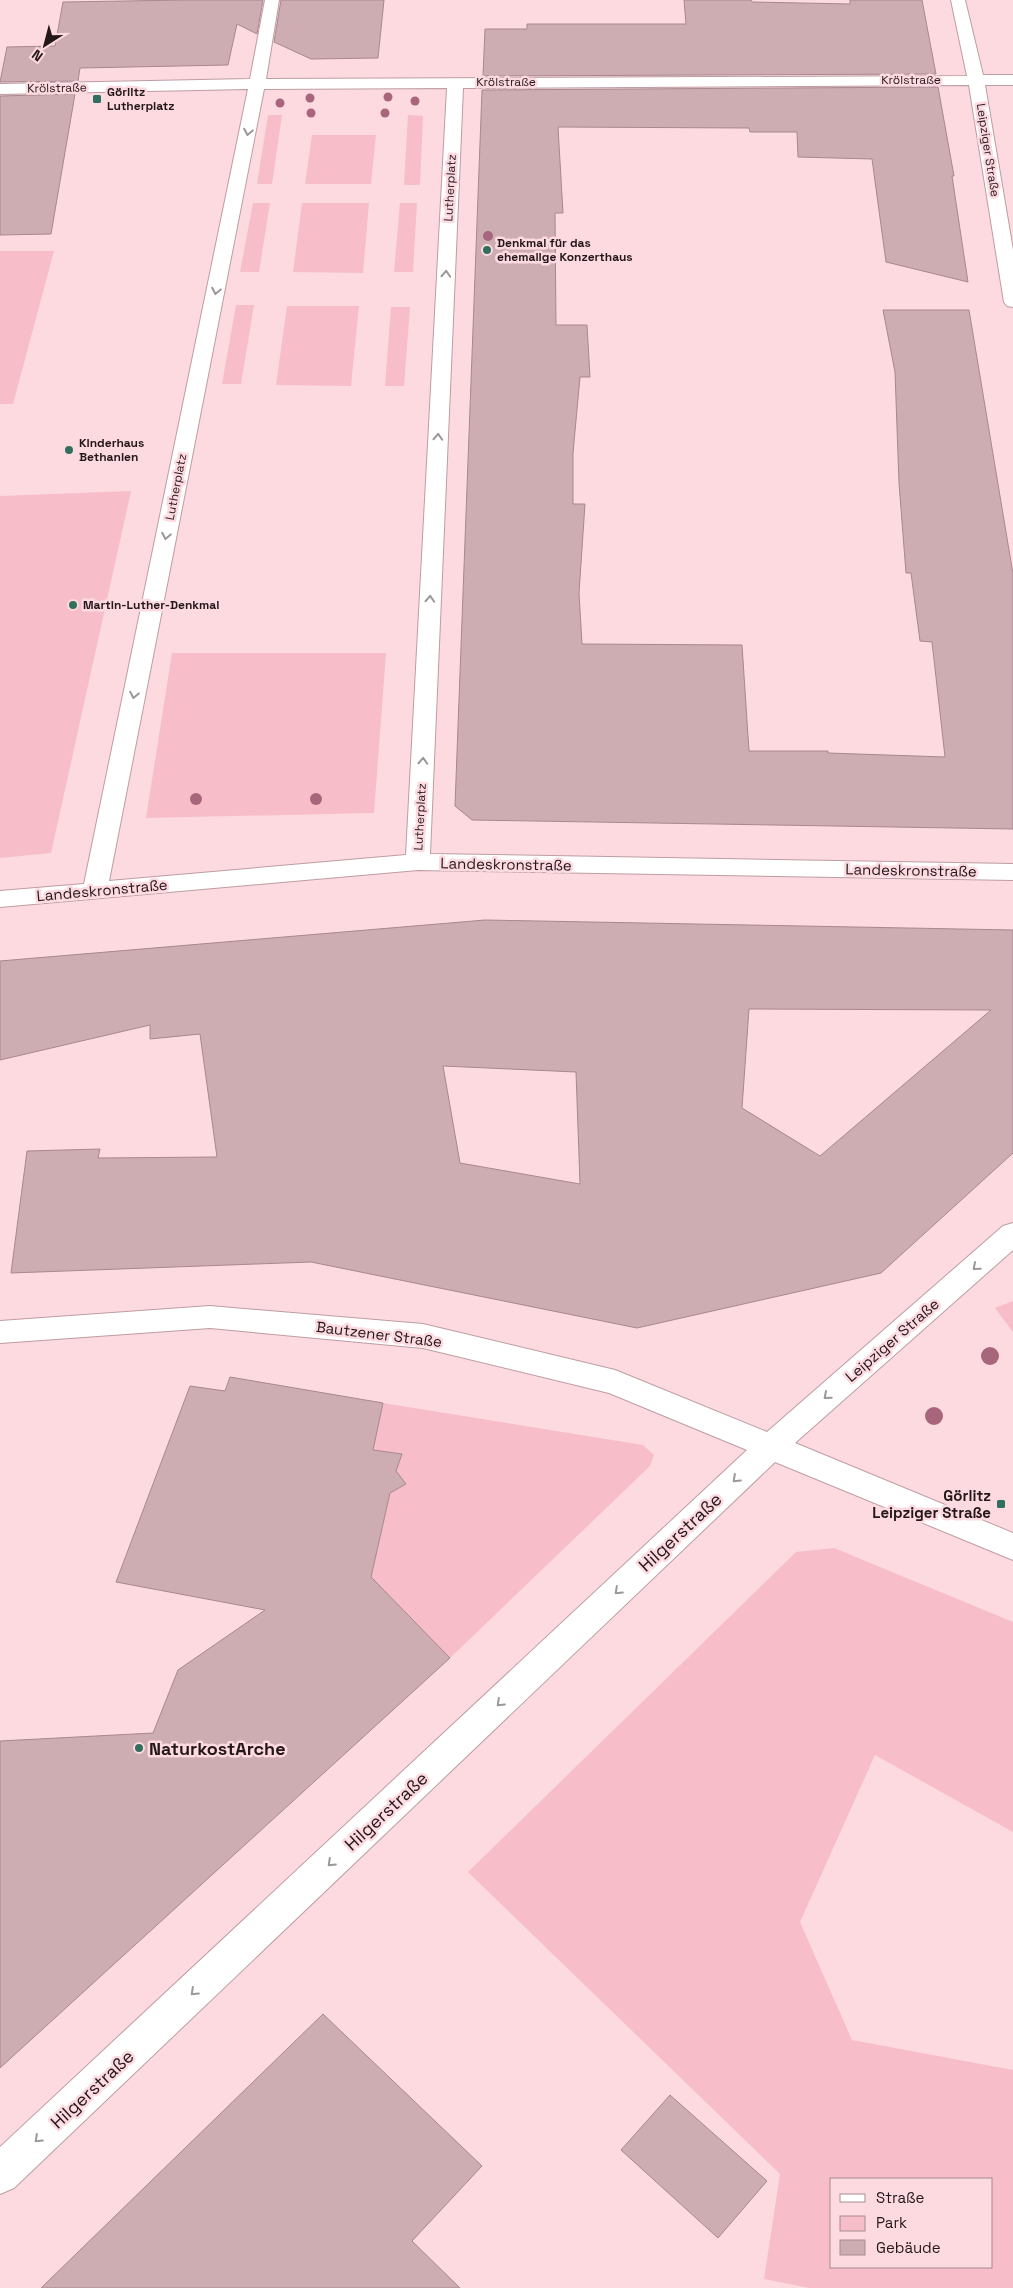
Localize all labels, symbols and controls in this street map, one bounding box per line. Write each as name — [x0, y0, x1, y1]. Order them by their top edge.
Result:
north arrow — [20, 20, 70, 70]
text: N — [28, 45, 46, 66]
street label: Krölstraße — [881, 72, 941, 88]
street label: Krölstraße — [476, 74, 536, 90]
street label: Krölstraße — [27, 79, 87, 97]
place label: Görlitz Lutherplatz — [107, 84, 174, 114]
marker: Görlitz Lutherplatz — [91, 93, 103, 105]
street label: Leipziger Straße — [973, 102, 1003, 198]
one-way arrow — [243, 127, 254, 136]
street label: Lutherplatz — [440, 154, 460, 222]
place label: Denkmal für das ehemalige Konzerthaus — [497, 235, 633, 265]
marker: Denkmal für das ehemalige Konzerthaus — [481, 244, 493, 256]
one-way arrow — [440, 270, 451, 278]
one-way arrow — [211, 287, 222, 296]
one-way arrow — [433, 432, 444, 440]
place label: Kinderhaus Bethanien — [79, 435, 144, 465]
marker: Kinderhaus Bethanien — [63, 444, 75, 456]
street label: Lutherplatz — [162, 452, 190, 522]
one-way arrow — [161, 532, 172, 541]
one-way arrow — [425, 595, 436, 603]
place label: Martin-Luther-Denkmal — [83, 597, 219, 613]
marker: Martin-Luther-Denkmal — [67, 599, 79, 611]
one-way arrow — [129, 691, 140, 700]
one-way arrow — [417, 757, 428, 765]
street label: Lutherplatz — [410, 783, 430, 851]
street label: Landeskronstraße — [440, 853, 572, 875]
street label: Landeskronstraße — [845, 859, 977, 881]
street label: Landeskronstraße — [36, 875, 168, 905]
one-way arrow — [973, 1261, 982, 1270]
street label: Leipziger Straße — [841, 1294, 943, 1386]
street label: Bautzener Straße — [315, 1317, 443, 1351]
one-way arrow — [824, 1391, 833, 1400]
one-way arrow — [732, 1473, 741, 1482]
place label: Görlitz Leipziger Straße — [872, 1486, 991, 1522]
street label: Hilgerstraße — [633, 1488, 727, 1576]
marker: Görlitz Leipziger Straße — [995, 1498, 1007, 1510]
one-way arrow — [614, 1585, 623, 1594]
one-way arrow — [496, 1697, 505, 1706]
place label: NaturkostArche — [149, 1737, 286, 1760]
marker: NaturkostArche — [133, 1742, 145, 1754]
street label: Hilgerstraße — [339, 1767, 433, 1855]
one-way arrow — [328, 1857, 337, 1866]
one-way arrow — [191, 1986, 200, 1995]
street label: Hilgerstraße — [45, 2045, 139, 2133]
one-way arrow — [34, 2133, 43, 2142]
legend — [830, 2178, 993, 2268]
text: Straße — [876, 2188, 925, 2207]
text: Park — [876, 2213, 907, 2232]
text: Gebäude — [876, 2238, 941, 2257]

